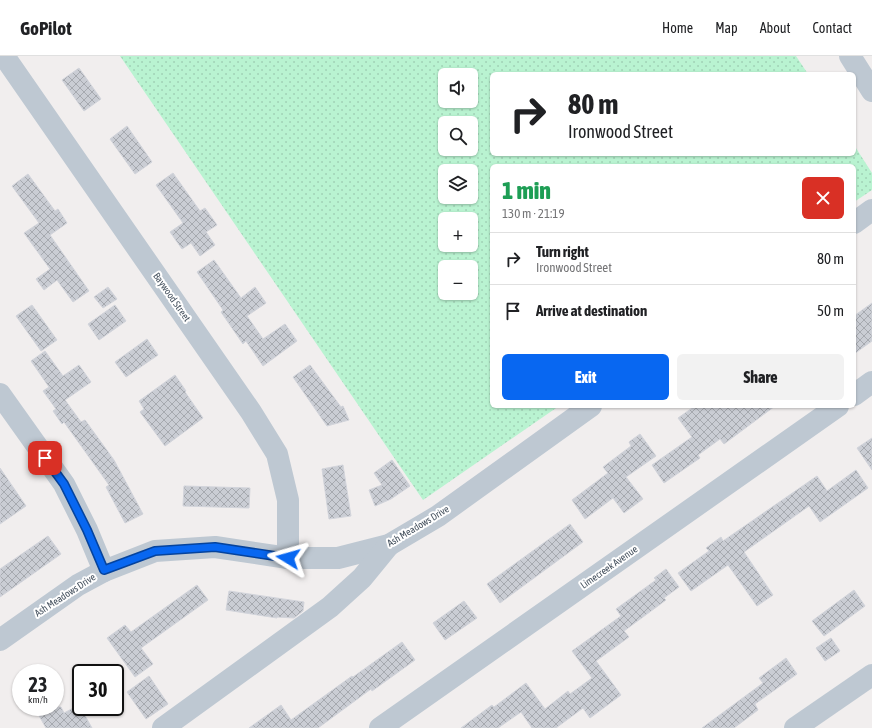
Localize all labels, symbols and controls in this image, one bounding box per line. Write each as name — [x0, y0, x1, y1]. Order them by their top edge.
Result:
text: GoPilot — [20, 17, 72, 39]
text: Home — [662, 20, 693, 36]
text: Map — [715, 20, 738, 36]
text: About — [760, 20, 791, 36]
text: Contact — [813, 20, 852, 36]
map controls — [438, 68, 478, 300]
button: sound — [438, 68, 478, 108]
icon: right — [502, 88, 554, 140]
text: 80 m — [568, 88, 618, 120]
button: search — [438, 116, 478, 156]
text: Ironwood Street — [568, 121, 673, 142]
button: layers — [438, 164, 478, 204]
text: 1 min — [502, 177, 551, 204]
button: close — [802, 177, 844, 219]
text: 130 m · 21:19 — [502, 206, 565, 221]
button: + — [438, 212, 478, 252]
text: Turn right — [536, 243, 589, 260]
icon: right — [502, 248, 524, 270]
text: 80 m — [817, 250, 844, 267]
button: − — [438, 260, 478, 300]
text: Ironwood Street — [536, 260, 612, 275]
street label: Baywood Street — [151, 271, 193, 324]
icon: arrive — [502, 300, 524, 322]
text: Arrive at destination — [536, 302, 647, 319]
text: 50 m — [817, 302, 844, 319]
button: Exit — [502, 354, 669, 400]
button: Share — [677, 354, 844, 400]
pin — [28, 441, 62, 475]
icon: arrive — [34, 447, 56, 469]
street label: Ash Meadows Drive — [385, 503, 451, 549]
position arrow — [267, 537, 309, 579]
street label: Limecreek Avenue — [578, 543, 640, 591]
street label: Ash Meadows Drive — [33, 571, 98, 619]
speed limit sign: 30 — [72, 664, 124, 716]
text: 23 — [29, 673, 47, 696]
text: km/h — [28, 694, 48, 705]

